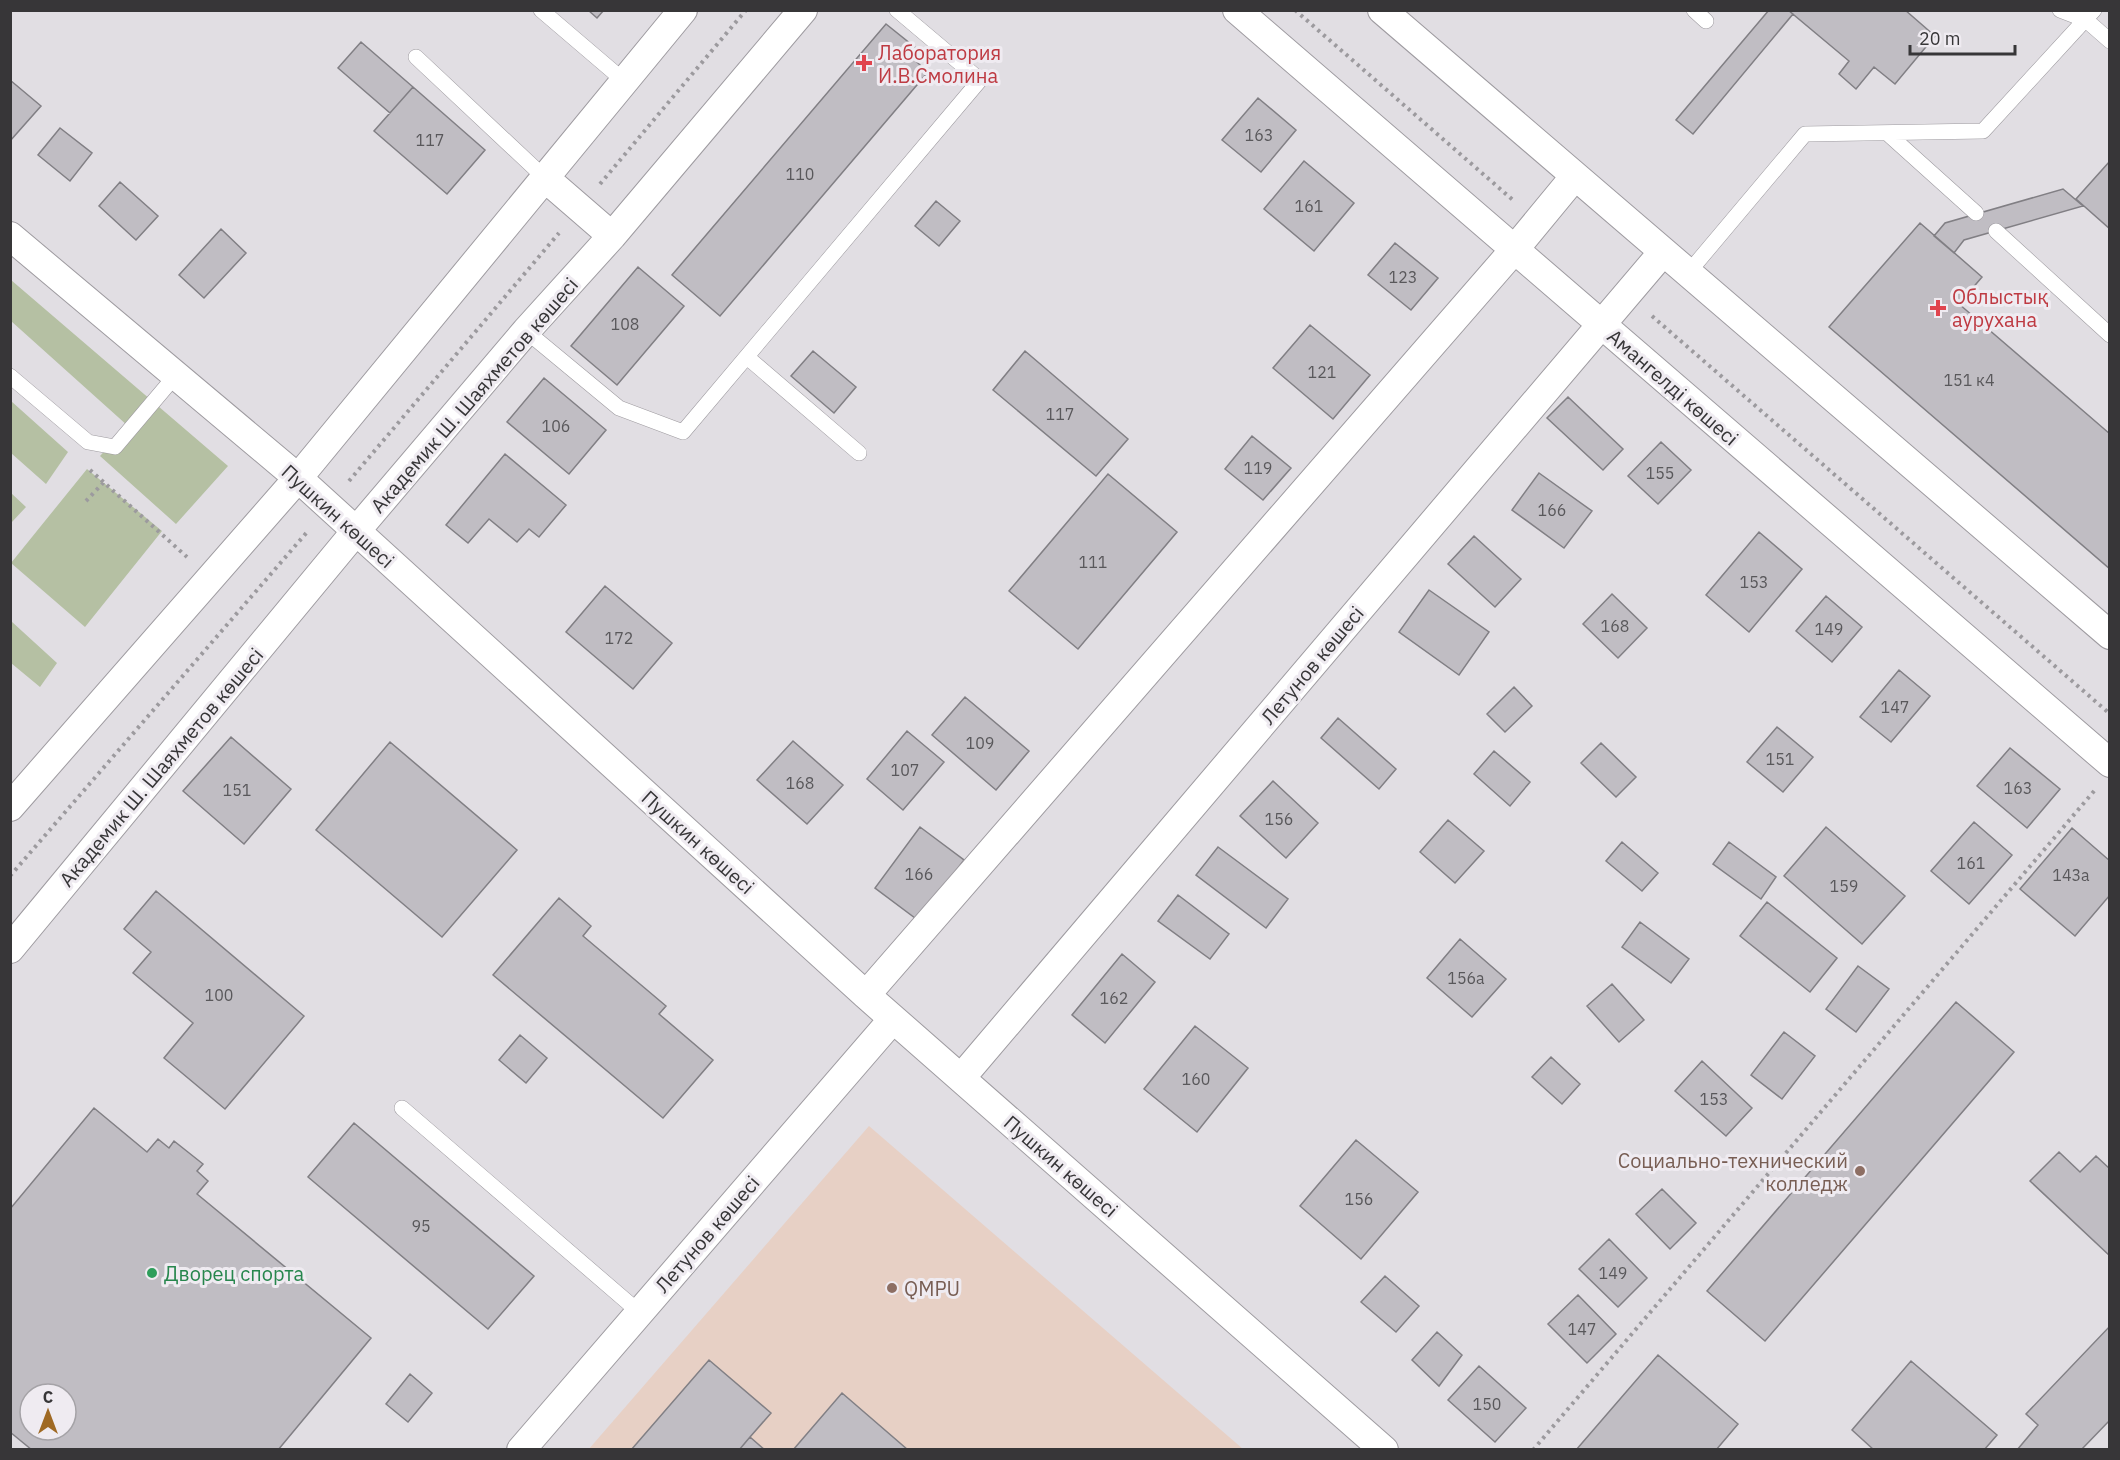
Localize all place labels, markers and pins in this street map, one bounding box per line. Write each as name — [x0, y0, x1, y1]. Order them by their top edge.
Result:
place label: Лаборатория И.В.Смолина — [878, 39, 1001, 89]
marker: Лаборатория И.В.Смолина — [855, 54, 873, 72]
place label: Облыстық аурухана — [1952, 283, 2048, 333]
marker: Облыстық аурухана — [1929, 299, 1947, 317]
place label: Социально-технический колледж — [1618, 1147, 1848, 1197]
marker: Социально-технический колледж — [1853, 1164, 1867, 1178]
place label: Дворец спорта — [164, 1260, 304, 1287]
marker: Дворец спорта — [145, 1266, 159, 1280]
place label: QMPU — [904, 1275, 960, 1302]
marker: QMPU — [885, 1281, 899, 1295]

